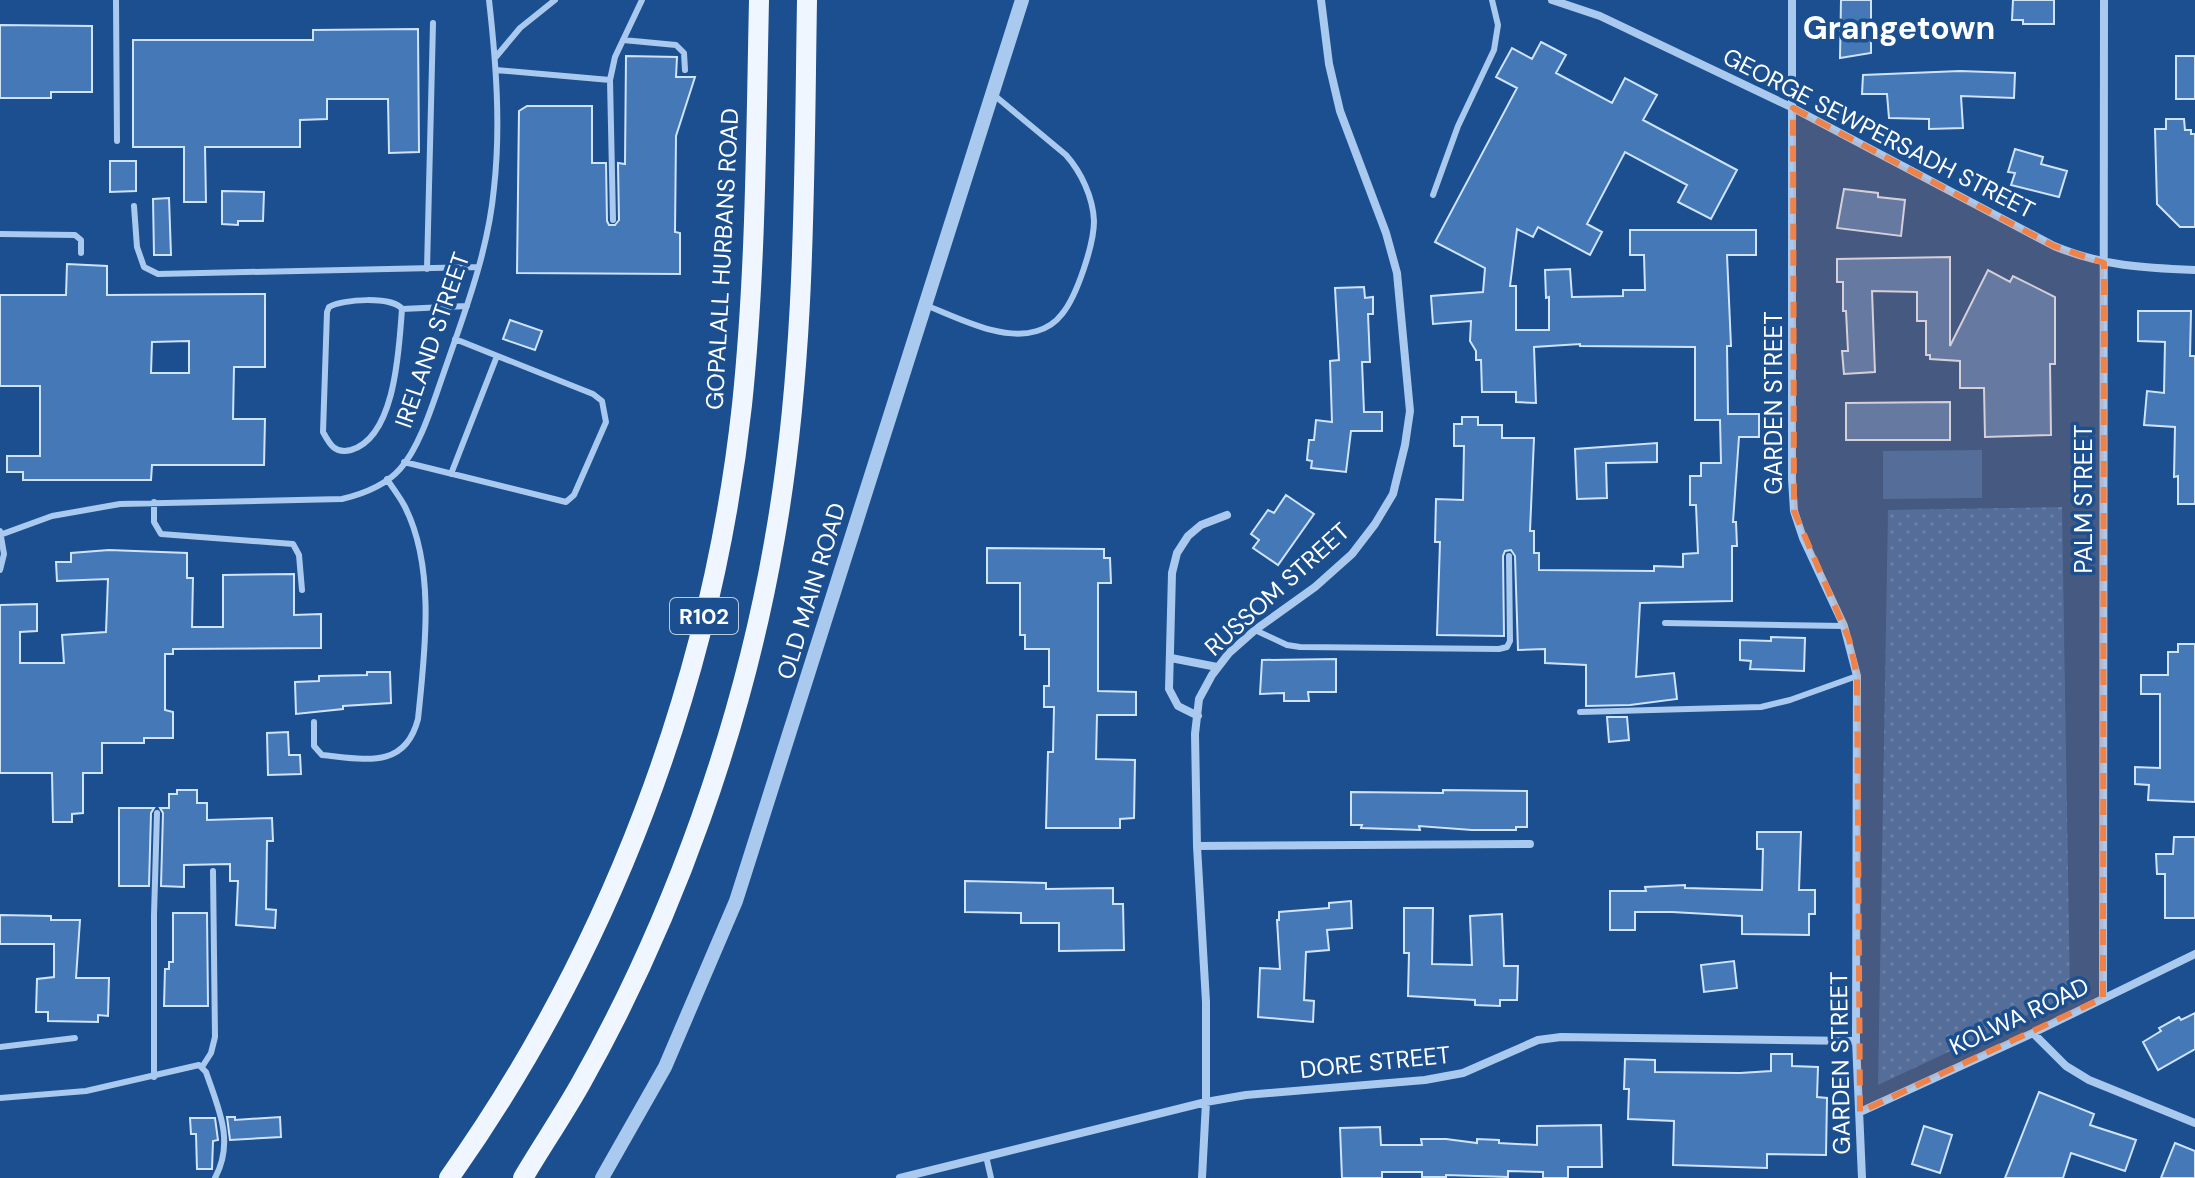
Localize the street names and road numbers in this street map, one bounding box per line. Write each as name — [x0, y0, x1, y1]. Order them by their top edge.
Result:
street label: GEORGE SEWPERSADH STREET — [1718, 41, 2040, 225]
street label: GOPALALL HURBANS ROAD — [699, 107, 745, 411]
street label: IRELAND STREET — [388, 248, 476, 432]
street label: GARDEN STREET — [1758, 311, 1789, 495]
street label: PALM STREET — [2068, 425, 2099, 573]
street label: OLD MAIN ROAD — [769, 499, 853, 683]
street label: RUSSOM STREET — [1198, 516, 1356, 662]
road number: R102 — [670, 598, 738, 634]
street label: KOLWA ROAD — [1944, 970, 2094, 1062]
street label: GARDEN STREET — [1823, 971, 1857, 1155]
street label: DORE STREET — [1298, 1039, 1452, 1085]

